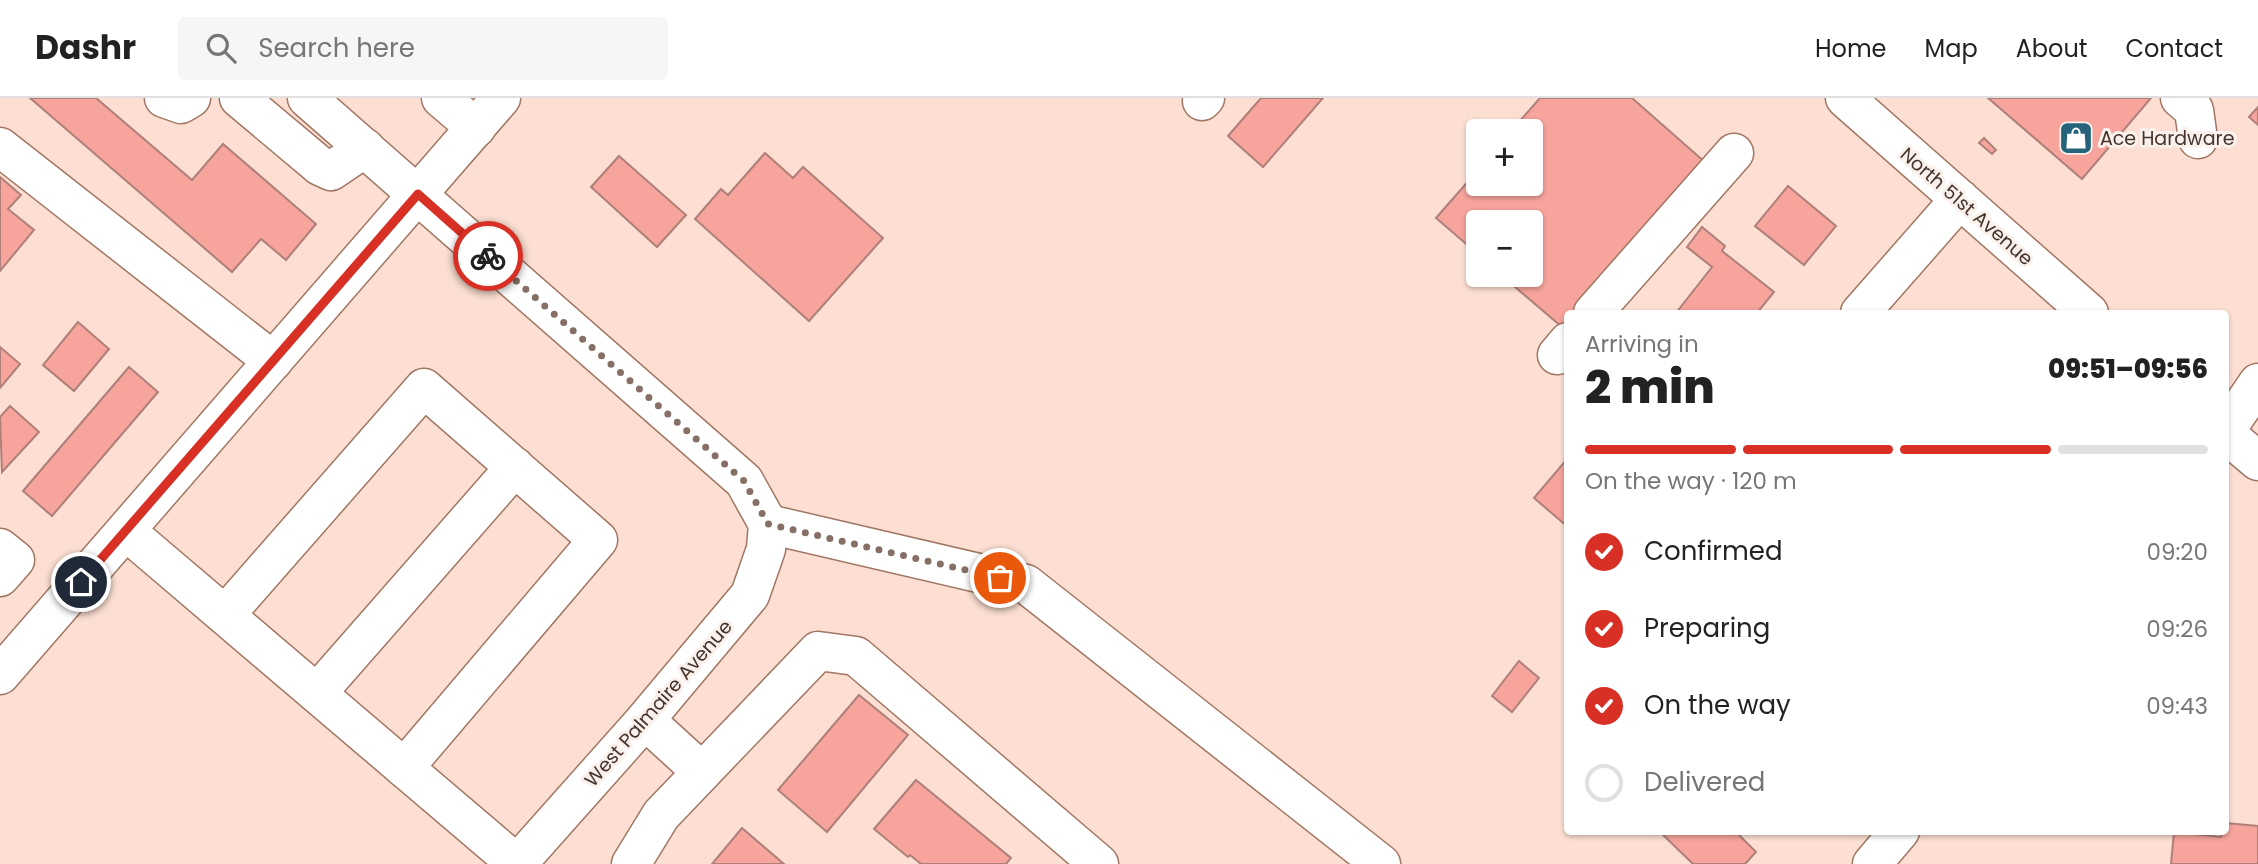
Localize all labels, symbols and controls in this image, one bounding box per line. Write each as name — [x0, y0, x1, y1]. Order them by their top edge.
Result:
search box — [178, 17, 668, 80]
text: Dashr — [35, 24, 136, 71]
icon: search — [202, 29, 240, 67]
text: Search here — [258, 30, 415, 66]
text: Home — [1815, 32, 1887, 65]
text: Map — [1925, 32, 1978, 65]
text: About — [2016, 32, 2087, 65]
text: Contact — [2125, 32, 2223, 65]
map controls — [1466, 119, 1543, 287]
button: + — [1466, 119, 1543, 196]
shop icon: Ace Hardware — [2057, 119, 2095, 157]
place label: Ace Hardware — [2100, 125, 2234, 152]
street label: North 51st Avenue — [1894, 141, 2039, 272]
button: − — [1466, 210, 1543, 287]
courier — [453, 221, 523, 291]
icon: bike — [469, 237, 507, 275]
text: Arriving in — [1585, 328, 1699, 360]
text: 09:51–09:56 — [2048, 351, 2208, 387]
text: 2 min — [1585, 355, 1715, 419]
text: On the way · 120 m — [1585, 465, 1797, 497]
icon: check — [1585, 533, 1623, 571]
text: Confirmed — [1644, 533, 1782, 569]
text: 09:20 — [2146, 536, 2208, 568]
pin — [970, 548, 1030, 608]
pin — [51, 552, 111, 612]
icon: bag — [981, 559, 1019, 597]
icon: home — [62, 563, 100, 601]
icon: check — [1585, 610, 1623, 648]
text: Preparing — [1644, 610, 1770, 646]
text: 09:26 — [2146, 613, 2208, 645]
street label: West Palmaire Avenue — [578, 614, 738, 793]
icon: check — [1585, 687, 1623, 725]
text: On the way — [1644, 687, 1791, 723]
text: 09:43 — [2146, 690, 2208, 722]
text: Delivered — [1644, 764, 1765, 800]

